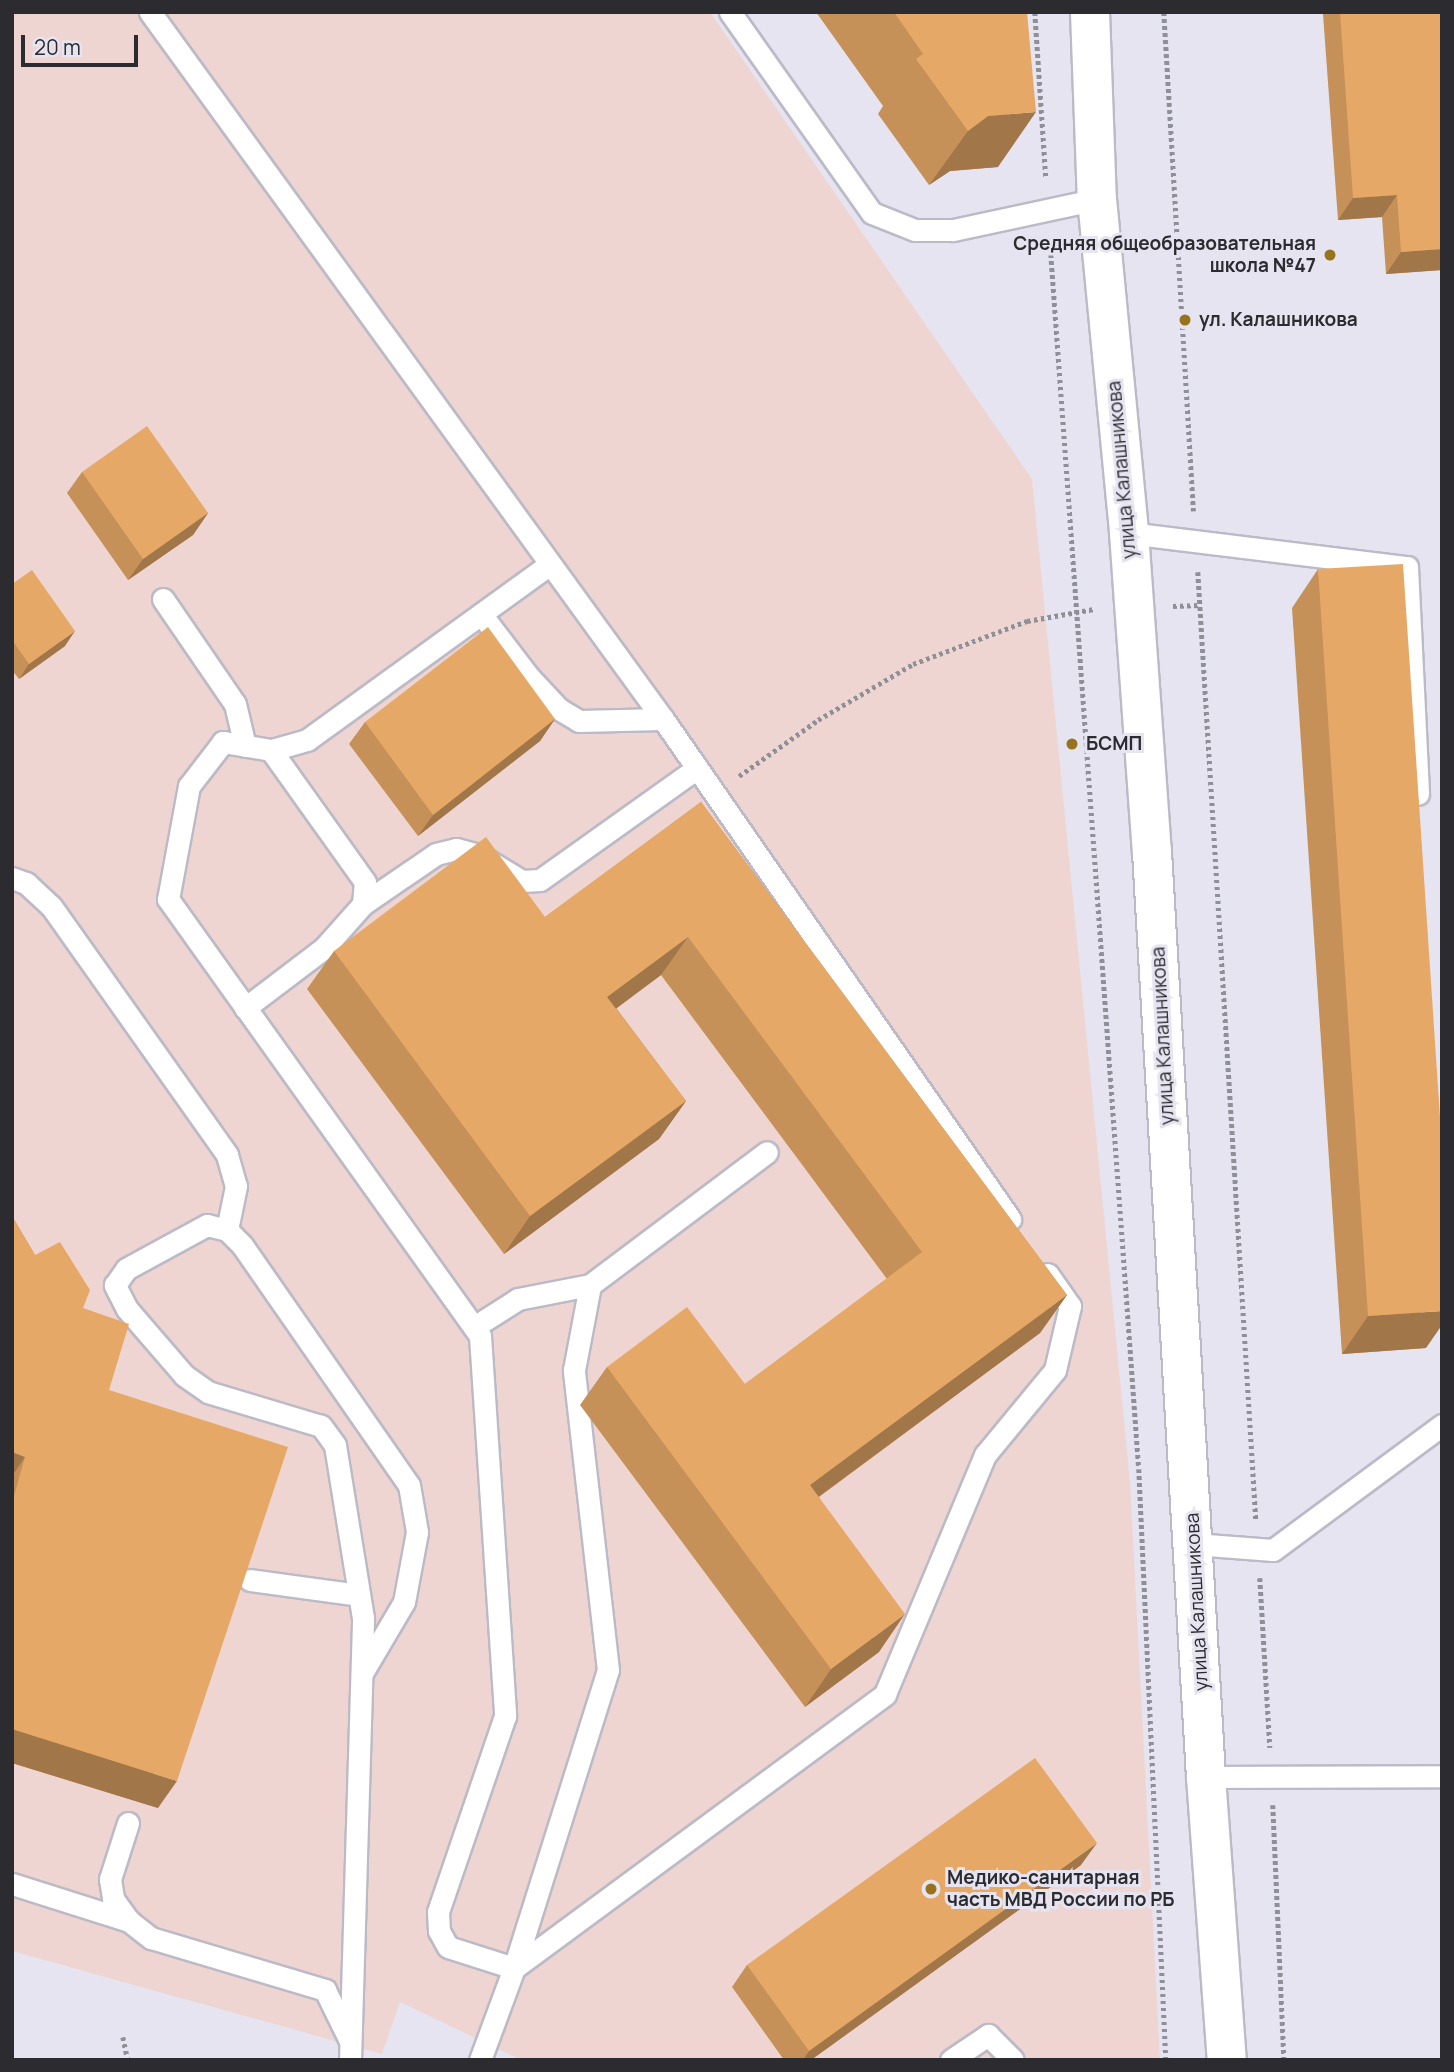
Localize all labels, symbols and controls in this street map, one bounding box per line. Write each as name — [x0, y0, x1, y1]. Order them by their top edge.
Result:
scale bar — [24, 21, 142, 65]
text: 20 m — [34, 33, 81, 61]
place label: Средняя общеобразовательная школа №47 — [1013, 233, 1316, 277]
marker: Средняя общеобразовательная школа №47 — [1322, 247, 1338, 263]
place label: ул. Калашникова — [1199, 309, 1358, 331]
marker: ул. Калашникова — [1177, 312, 1193, 328]
street label: улица Калашникова — [1103, 380, 1141, 560]
place label: БСМП — [1086, 733, 1142, 755]
marker: БСМП — [1064, 736, 1080, 752]
street label: улица Калашникова — [1147, 946, 1179, 1126]
street label: улица Калашникова — [1181, 1512, 1213, 1692]
place label: Медико-санитарная часть МВД России по РБ — [947, 1867, 1174, 1911]
marker: Медико-санитарная часть МВД России по РБ — [921, 1879, 941, 1899]

